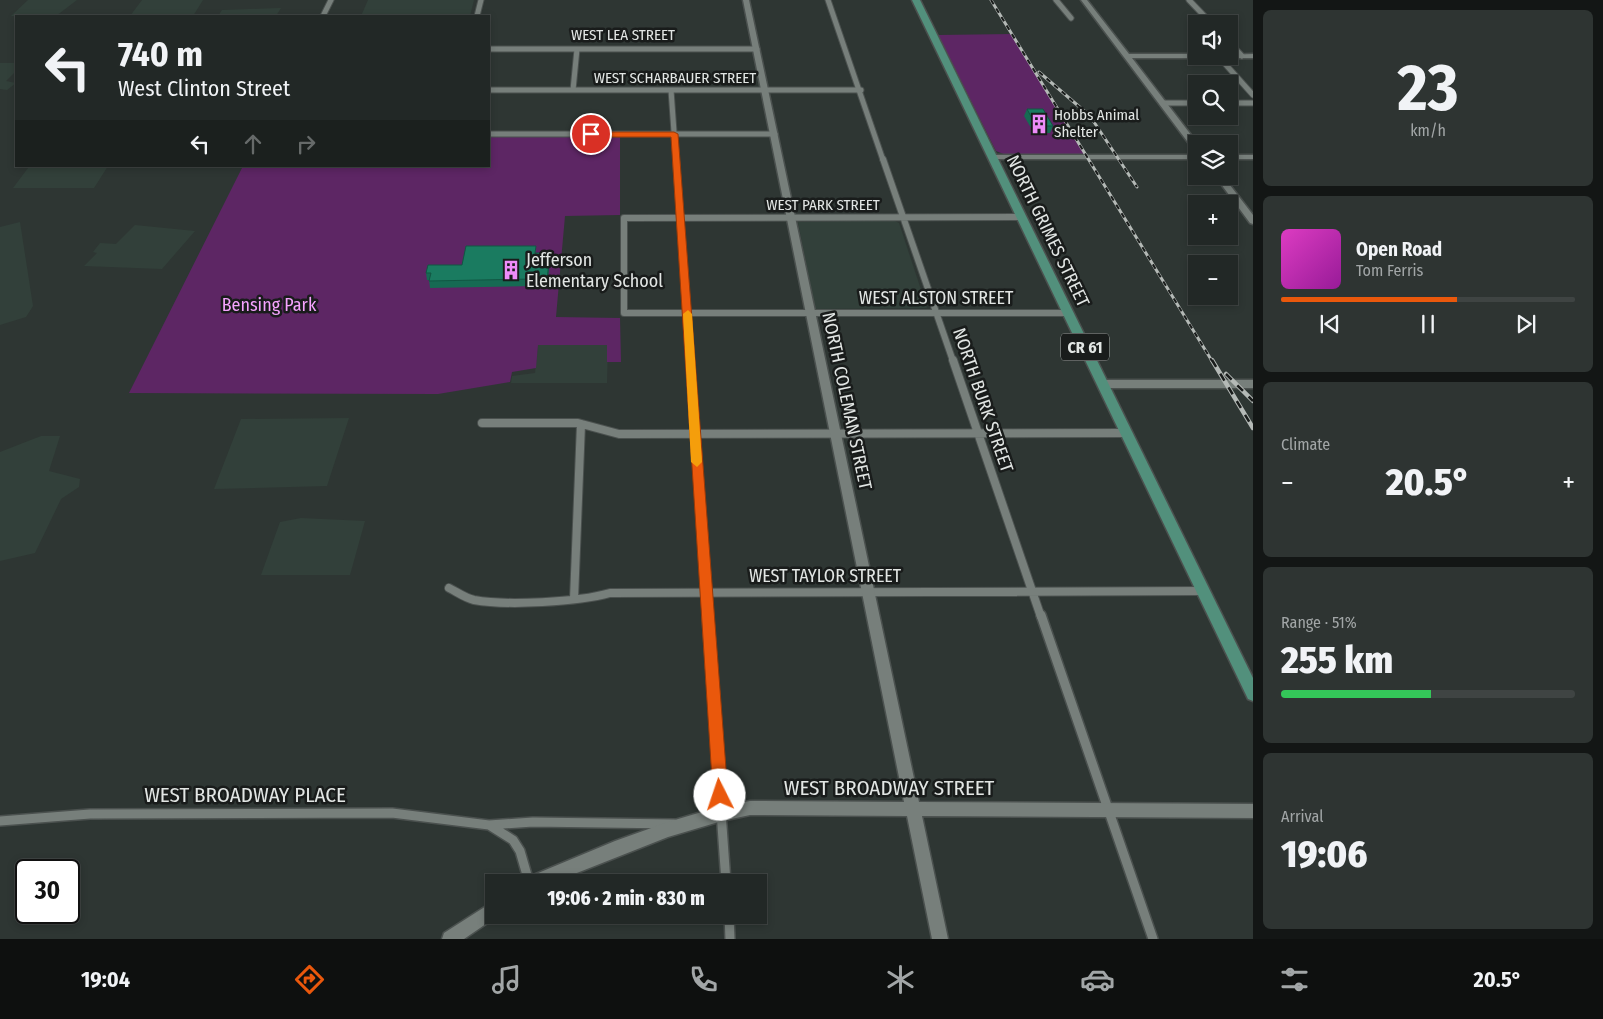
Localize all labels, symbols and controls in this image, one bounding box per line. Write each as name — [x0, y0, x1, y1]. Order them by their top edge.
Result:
map controls — [1188, 15, 1238, 305]
button: sound — [1188, 15, 1238, 65]
street label: WEST LEA STREET — [571, 26, 675, 44]
text: 740 m — [118, 33, 203, 75]
icon: left — [35, 35, 100, 100]
text: 23 — [1398, 49, 1458, 127]
street label: WEST SCHARBAUER STREET — [594, 69, 756, 87]
text: West Clinton Street — [118, 75, 290, 102]
button: search — [1188, 75, 1238, 125]
place label: Hobbs Animal Shelter — [1054, 106, 1139, 141]
pin — [570, 113, 612, 155]
building icon: Hobbs Animal Shelter — [1028, 113, 1050, 135]
icon: arrive — [577, 120, 605, 148]
text: km/h — [1410, 121, 1446, 140]
icon: left — [186, 130, 214, 158]
icon: ahead — [239, 130, 267, 158]
icon: right — [292, 130, 320, 158]
button: layers — [1188, 135, 1238, 185]
street label: NORTH GRIMES STREET — [1002, 152, 1095, 311]
button: + — [1188, 195, 1238, 245]
street label: WEST PARK STREET — [766, 196, 880, 214]
text: Open Road — [1356, 238, 1442, 261]
place label: Jefferson Elementary School — [526, 249, 663, 292]
button: − — [1188, 255, 1238, 305]
building icon: Jefferson Elementary School — [500, 259, 522, 281]
text: Tom Ferris — [1356, 261, 1423, 280]
street label: WEST ALSTON STREET — [859, 287, 1014, 309]
park label: Bensing Park — [222, 294, 317, 316]
street label: NORTH COLEMAN STREET — [817, 310, 877, 492]
icon: previous — [1316, 310, 1344, 338]
icon: pause — [1414, 310, 1442, 338]
icon: next — [1512, 310, 1540, 338]
street label: NORTH BURK STREET — [948, 325, 1018, 476]
road number: CR 61 — [1061, 334, 1109, 361]
text: Climate — [1281, 435, 1330, 454]
text: 20.5° — [1386, 459, 1470, 505]
text: − — [1281, 466, 1294, 499]
text: + — [1562, 466, 1575, 499]
street label: WEST TAYLOR STREET — [749, 565, 902, 587]
text: Range · 51% — [1281, 613, 1357, 632]
text: 255 km — [1281, 637, 1393, 683]
position arrow — [693, 768, 745, 820]
street label: WEST BROADWAY STREET — [784, 775, 995, 801]
street label: WEST BROADWAY PLACE — [144, 782, 346, 808]
text: Arrival — [1281, 807, 1323, 826]
text: 19:06 — [1281, 831, 1368, 877]
speed limit sign: 30 — [15, 859, 80, 924]
text: 19:06 · 2 min · 830 m — [547, 887, 705, 910]
icon: directions — [292, 962, 327, 997]
icon: music — [489, 962, 524, 997]
icon: phone — [686, 962, 721, 997]
icon: climate — [883, 962, 918, 997]
icon: car — [1080, 962, 1115, 997]
icon: filters — [1277, 962, 1312, 997]
text: 19:04 — [81, 966, 130, 993]
text: 20.5° — [1474, 966, 1522, 993]

